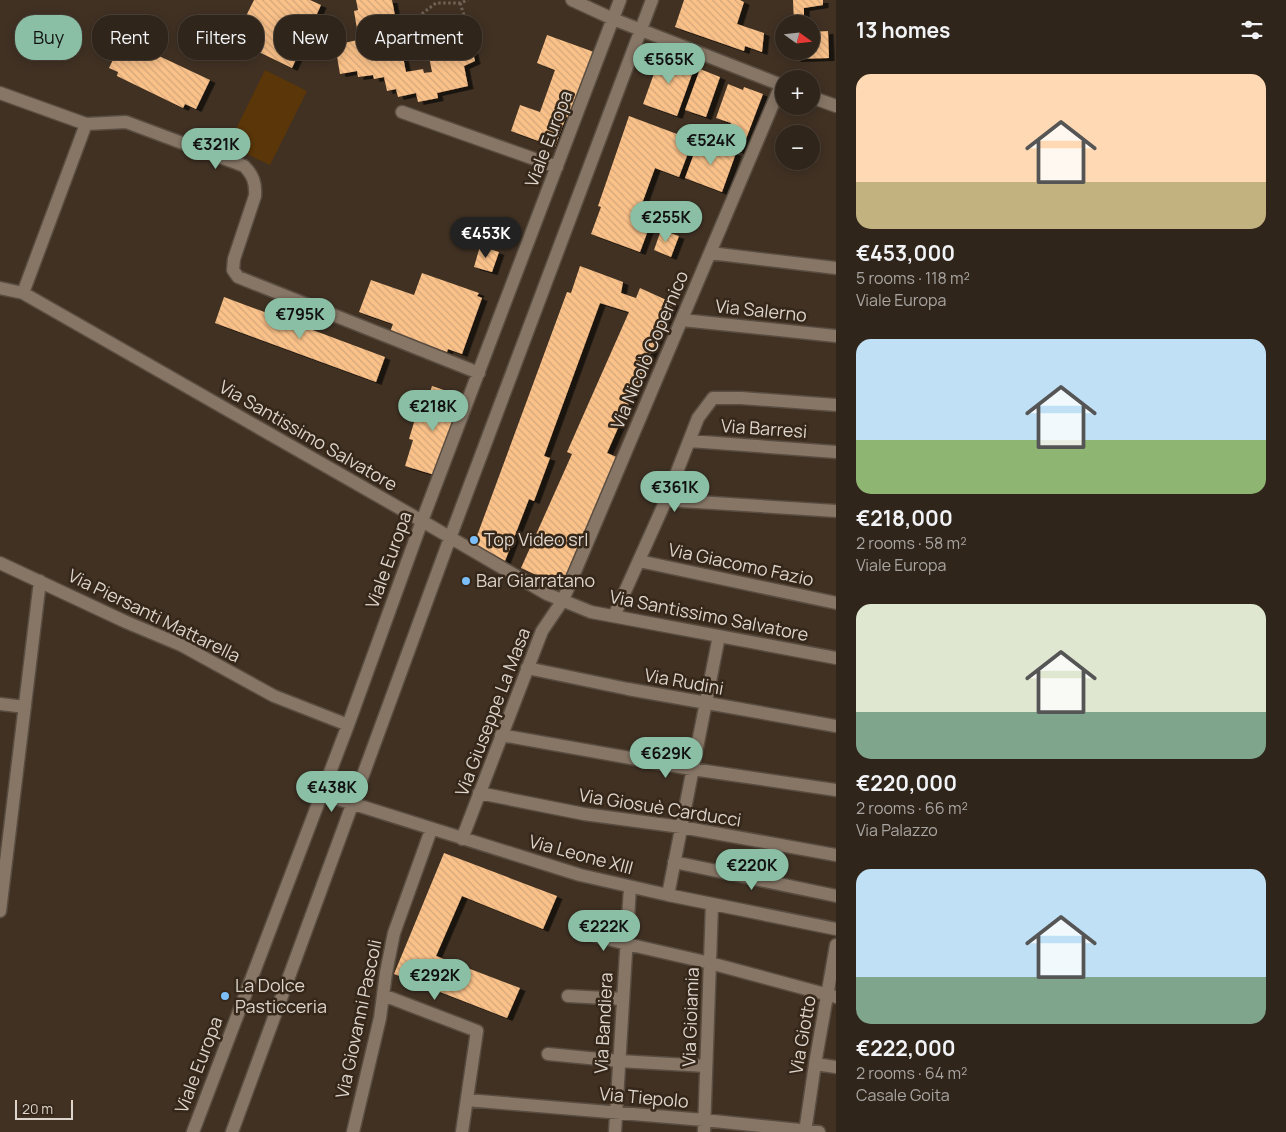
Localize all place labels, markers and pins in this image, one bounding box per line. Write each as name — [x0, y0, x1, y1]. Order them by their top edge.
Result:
pin: €565K — [634, 42, 704, 85]
pin: €524K — [676, 124, 746, 166]
pin: €321K — [181, 128, 251, 170]
pin: €255K — [631, 200, 701, 243]
pin: €453K — [451, 216, 521, 259]
pin: €795K — [265, 298, 335, 340]
pin: €218K — [398, 390, 468, 432]
pin: €361K — [640, 470, 710, 513]
place label: Top Video srl — [484, 527, 588, 551]
marker: Top Video srl — [468, 534, 480, 546]
place label: Bar Giarratano — [476, 568, 595, 592]
marker: Bar Giarratano — [460, 575, 472, 587]
pin: €629K — [631, 736, 701, 779]
pin: €438K — [297, 770, 367, 813]
pin: €220K — [717, 848, 787, 891]
pin: €222K — [569, 910, 639, 952]
pin: €292K — [400, 958, 470, 1001]
place label: La Dolce Pasticceria — [235, 973, 327, 1018]
marker: La Dolce Pasticceria — [219, 990, 231, 1002]

